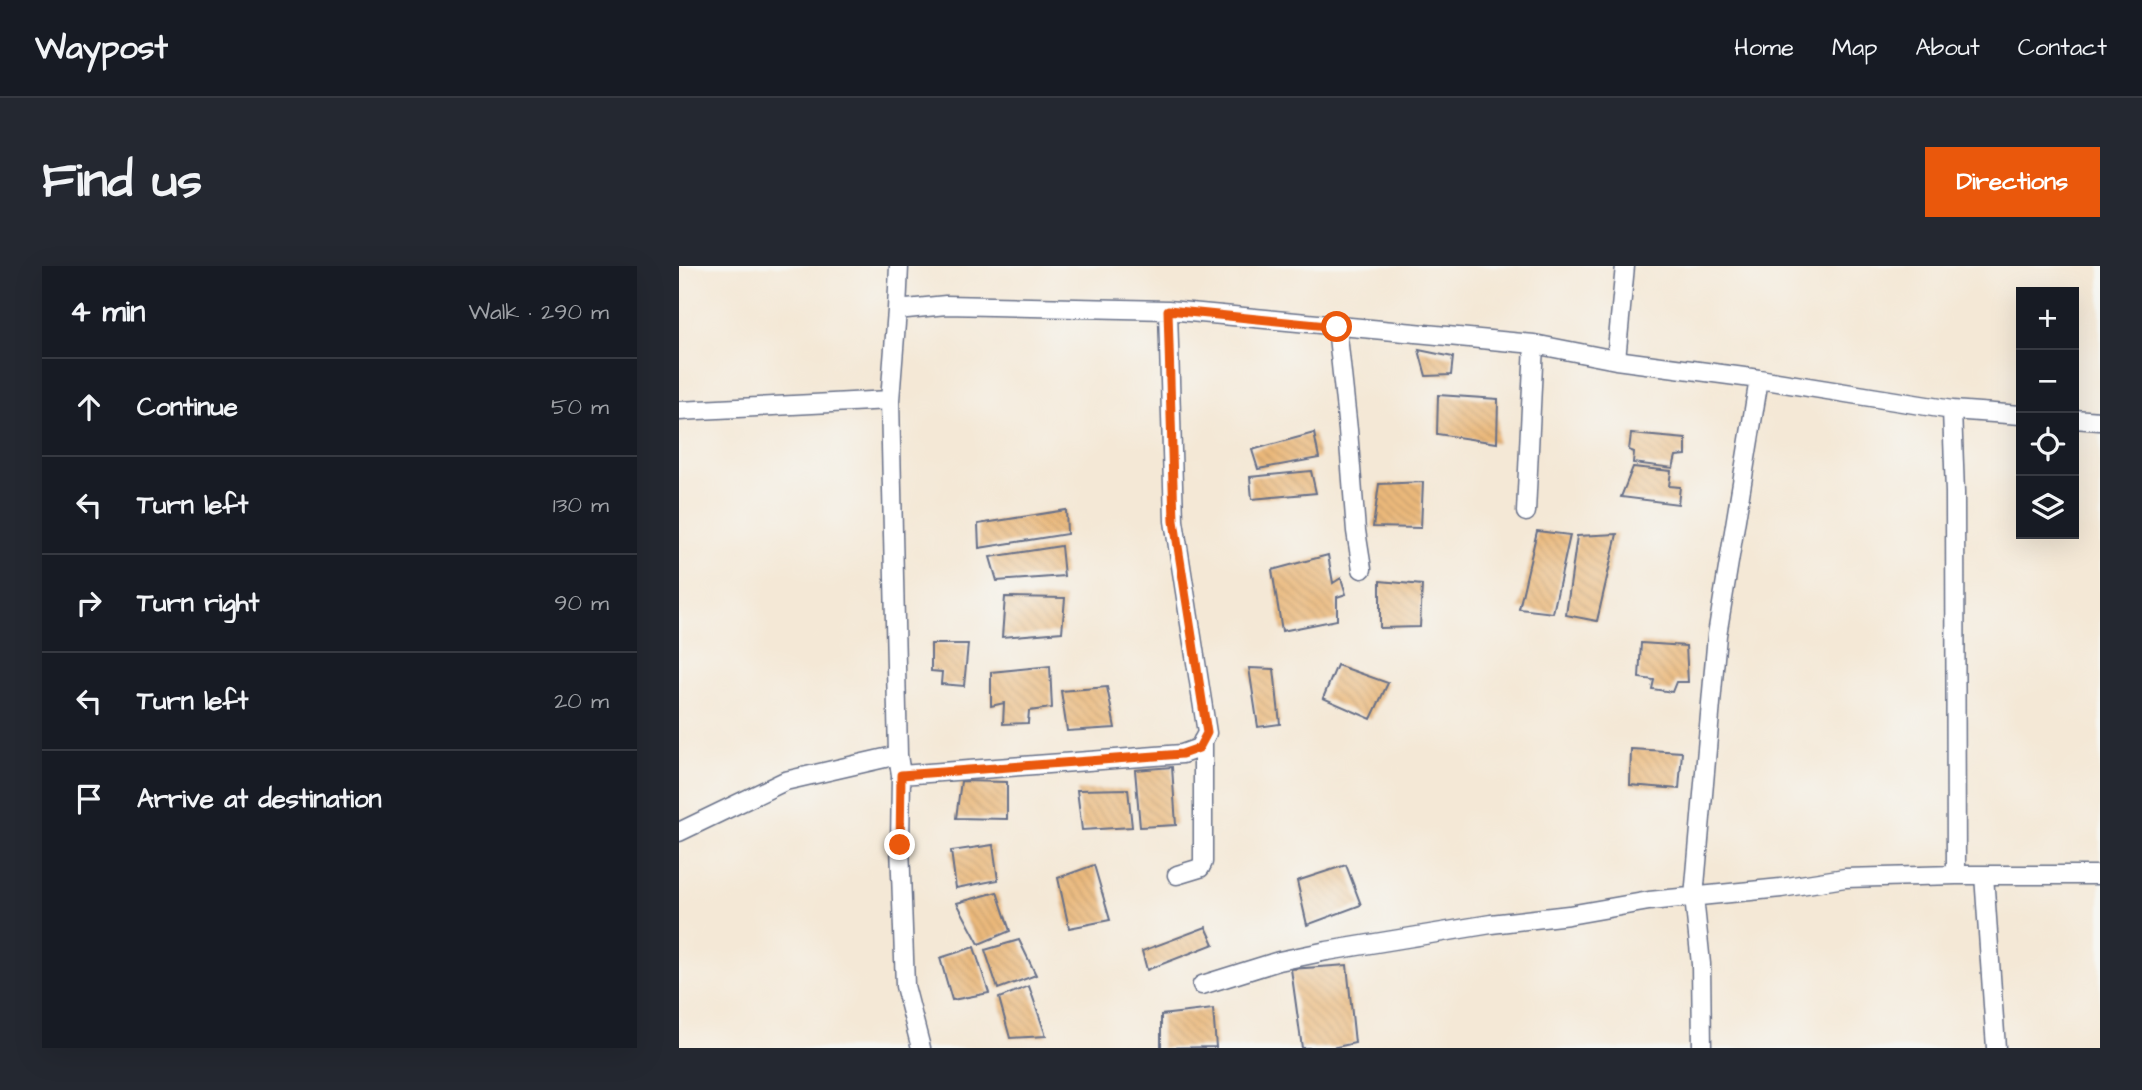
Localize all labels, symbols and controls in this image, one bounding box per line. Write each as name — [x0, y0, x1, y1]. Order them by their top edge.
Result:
text: Waypost — [35, 25, 168, 71]
text: Home — [1734, 31, 1794, 65]
text: Map — [1832, 31, 1877, 65]
text: About — [1915, 31, 1980, 65]
text: Contact — [2018, 31, 2107, 65]
button: Directions — [1925, 147, 2100, 217]
text: Find us — [42, 148, 202, 216]
map controls — [2016, 287, 2079, 539]
button: + — [2016, 287, 2079, 350]
text: 4 min — [70, 291, 145, 333]
text: Walk · 290 m — [468, 296, 609, 328]
route start — [1321, 311, 1352, 342]
button: − — [2016, 350, 2079, 413]
icon: ahead — [70, 388, 108, 426]
text: Continue — [137, 389, 238, 425]
text: 50 m — [551, 391, 609, 423]
button: locate — [2016, 413, 2079, 476]
button: layers — [2016, 476, 2079, 539]
icon: left — [70, 486, 108, 524]
text: Turn left — [137, 487, 248, 523]
text: 130 m — [553, 489, 609, 521]
icon: right — [70, 584, 108, 622]
text: Turn right — [137, 585, 259, 621]
text: 90 m — [554, 587, 609, 619]
icon: left — [70, 682, 108, 720]
text: Turn left — [137, 683, 248, 719]
text: 20 m — [554, 685, 609, 717]
icon: arrive — [70, 780, 108, 818]
text: Arrive at destination — [137, 781, 382, 817]
route end — [884, 829, 915, 860]

